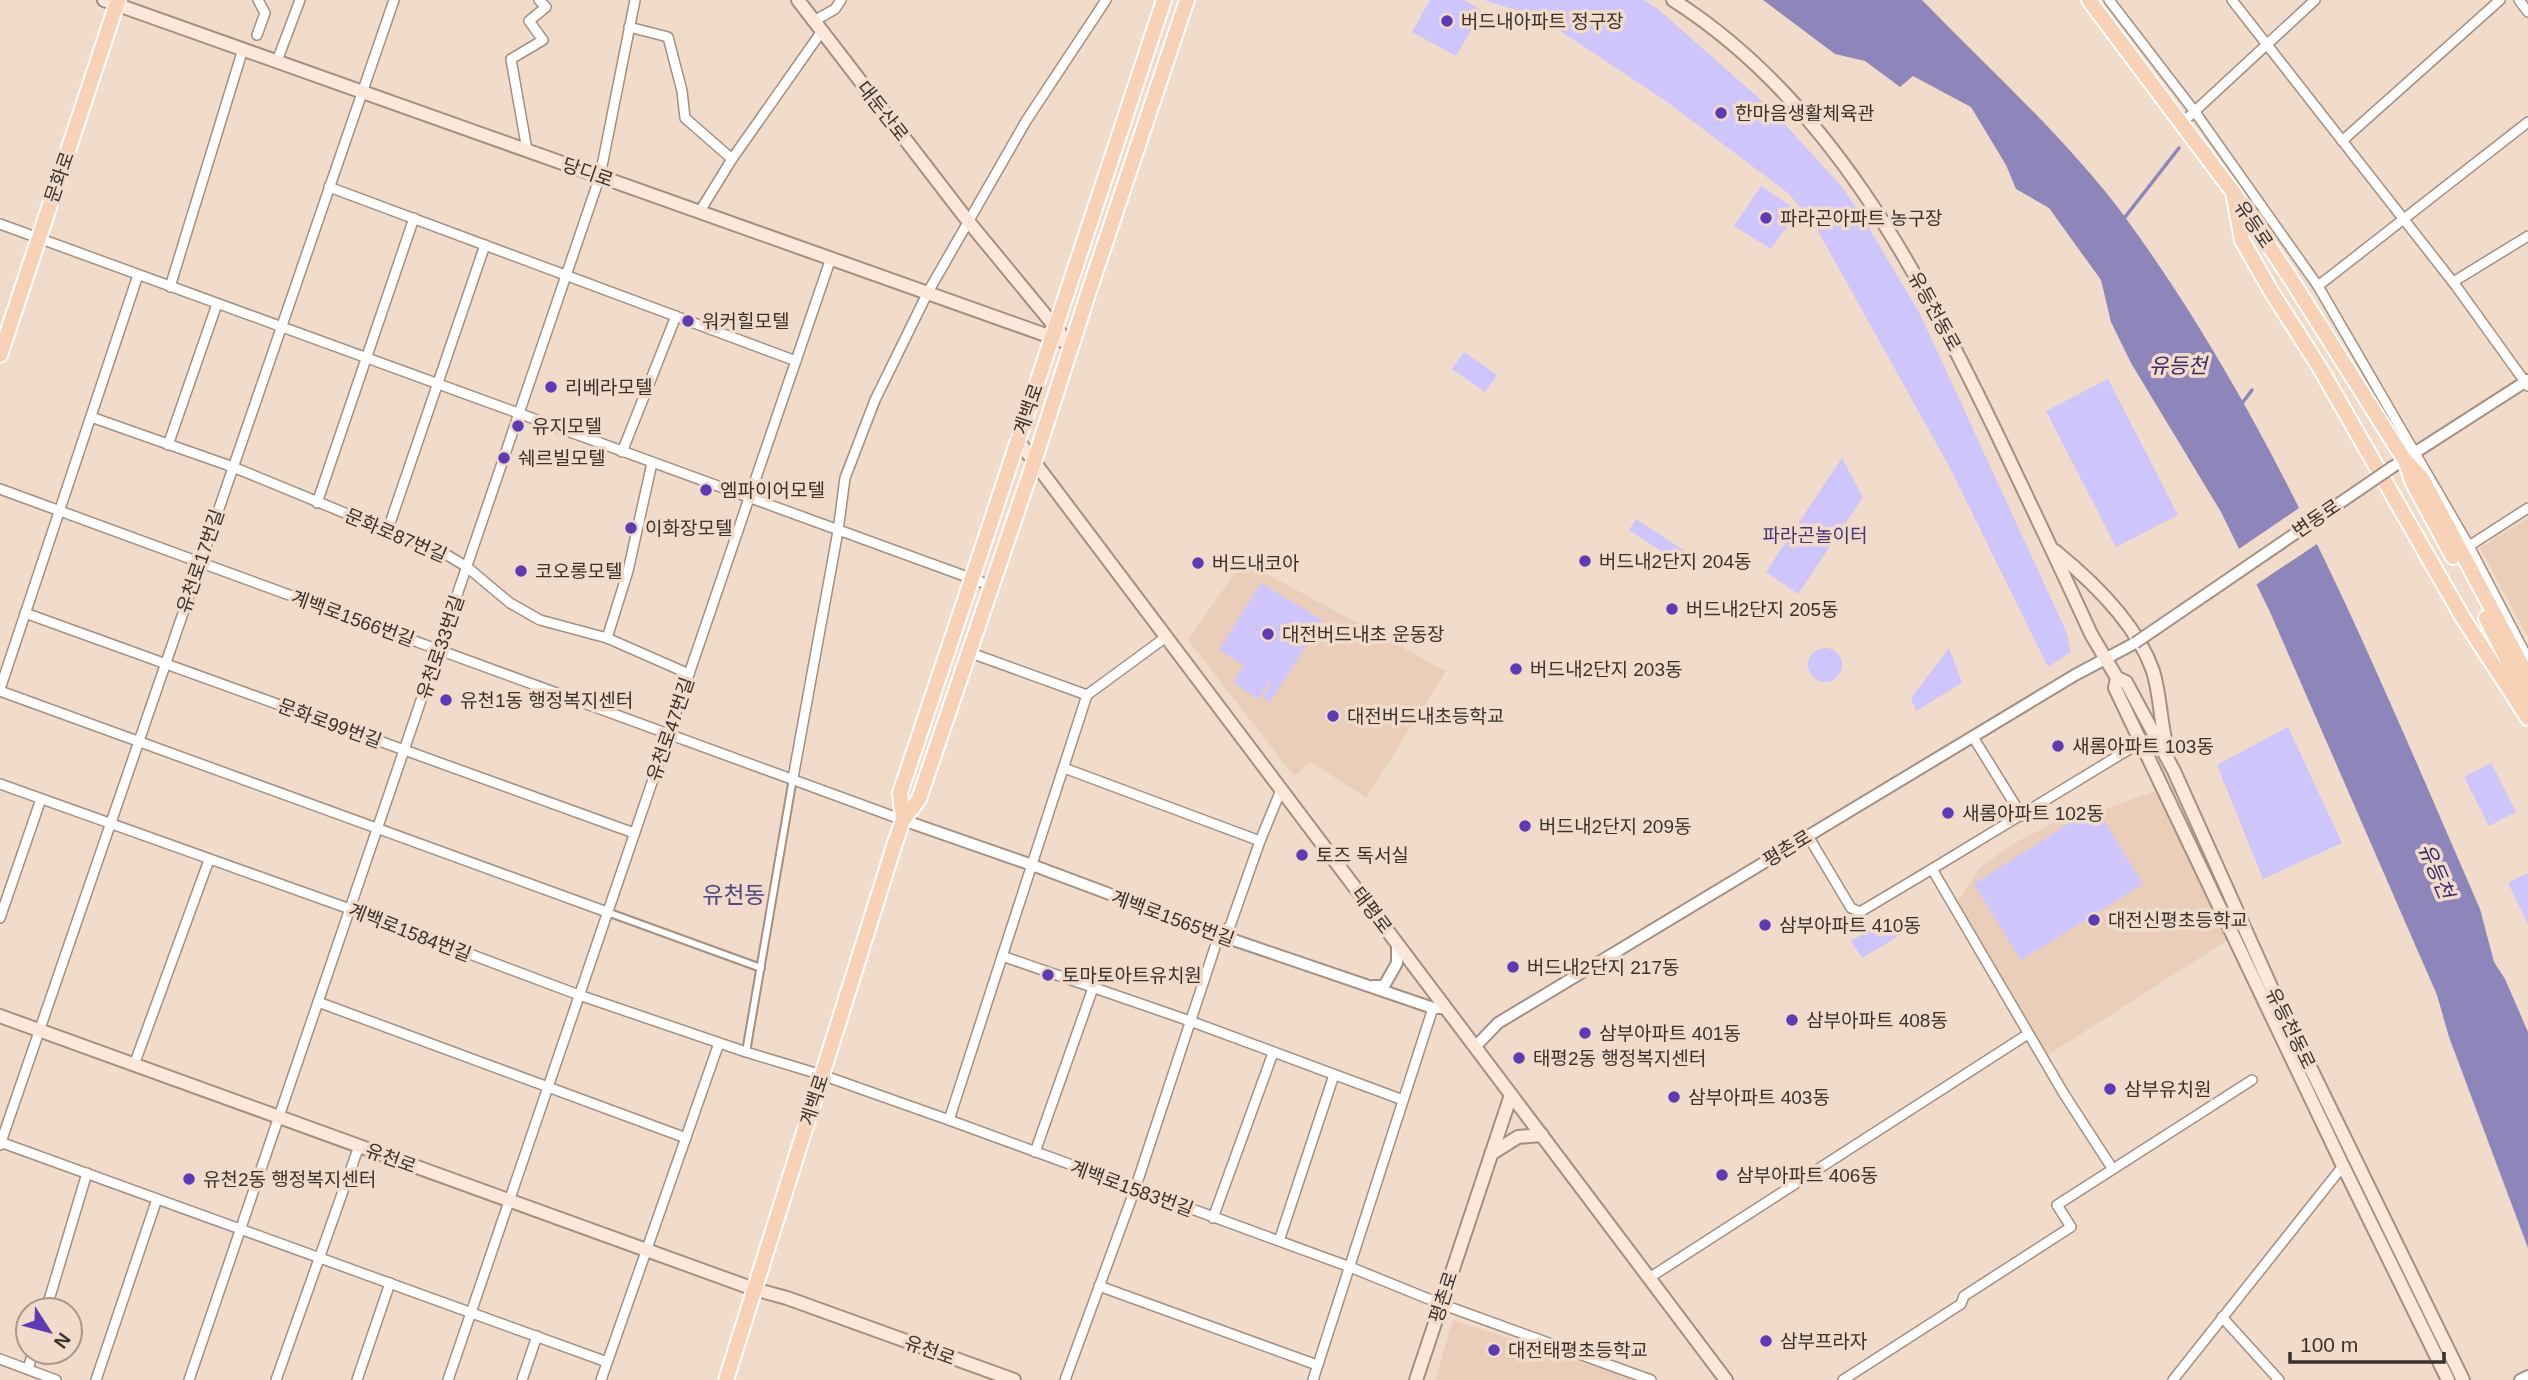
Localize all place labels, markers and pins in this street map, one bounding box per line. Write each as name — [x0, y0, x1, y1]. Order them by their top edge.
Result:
place label: 버드내아파트 정구장 — [1461, 11, 1624, 32]
marker: 버드내아파트 정구장 — [1439, 13, 1455, 29]
place label: 한마음생활체육관 — [1735, 103, 1875, 124]
marker: 한마음생활체육관 — [1713, 105, 1729, 121]
place label: 파라곤아파트 농구장 — [1780, 208, 1943, 229]
marker: 파라곤아파트 농구장 — [1758, 210, 1774, 226]
place label: 워커힐모텔 — [702, 311, 789, 332]
marker: 워커힐모텔 — [680, 313, 696, 329]
place label: 리베라모텔 — [565, 377, 652, 398]
marker: 리베라모텔 — [543, 379, 559, 395]
place label: 유지모텔 — [532, 416, 602, 437]
marker: 유지모텔 — [510, 418, 526, 434]
place label: 쉐르빌모텔 — [518, 448, 605, 469]
marker: 쉐르빌모텔 — [496, 450, 512, 466]
place label: 엠파이어모텔 — [720, 480, 825, 501]
marker: 엠파이어모텔 — [698, 482, 714, 498]
place label: 이화장모텔 — [645, 518, 732, 539]
marker: 이화장모텔 — [623, 520, 639, 536]
place label: 버드내2단지 204동 — [1599, 551, 1751, 572]
place label: 버드내코아 — [1212, 553, 1299, 574]
marker: 버드내2단지 204동 — [1577, 553, 1593, 569]
marker: 버드내코아 — [1190, 555, 1206, 571]
place label: 코오롱모텔 — [535, 561, 622, 582]
marker: 코오롱모텔 — [513, 563, 529, 579]
place label: 버드내2단지 205동 — [1686, 599, 1838, 620]
marker: 버드내2단지 205동 — [1664, 601, 1680, 617]
place label: 대전버드내초 운동장 — [1282, 624, 1445, 645]
marker: 대전버드내초 운동장 — [1260, 626, 1276, 642]
place label: 버드내2단지 203동 — [1530, 659, 1682, 680]
marker: 버드내2단지 203동 — [1508, 661, 1524, 677]
place label: 유천1동 행정복지센터 — [460, 690, 633, 711]
marker: 유천1동 행정복지센터 — [438, 692, 454, 708]
place label: 대전버드내초등학교 — [1347, 706, 1504, 727]
marker: 대전버드내초등학교 — [1325, 708, 1341, 724]
place label: 새롬아파트 103동 — [2072, 736, 2214, 757]
marker: 새롬아파트 103동 — [2050, 738, 2066, 754]
place label: 새롬아파트 102동 — [1962, 803, 2104, 824]
marker: 새롬아파트 102동 — [1940, 805, 1956, 821]
place label: 버드내2단지 209동 — [1539, 816, 1691, 837]
marker: 버드내2단지 209동 — [1517, 818, 1533, 834]
place label: 토즈 독서실 — [1316, 845, 1409, 866]
marker: 토즈 독서실 — [1294, 847, 1310, 863]
place label: 대전신평초등학교 — [2108, 910, 2248, 931]
marker: 대전신평초등학교 — [2086, 912, 2102, 928]
place label: 삼부아파트 410동 — [1779, 915, 1921, 936]
marker: 삼부아파트 410동 — [1757, 917, 1773, 933]
place label: 버드내2단지 217동 — [1527, 957, 1679, 978]
marker: 버드내2단지 217동 — [1505, 959, 1521, 975]
place label: 토마토아트유치원 — [1062, 965, 1202, 986]
marker: 토마토아트유치원 — [1040, 967, 1056, 983]
place label: 삼부아파트 408동 — [1806, 1010, 1948, 1031]
marker: 삼부아파트 408동 — [1784, 1012, 1800, 1028]
place label: 삼부아파트 401동 — [1599, 1023, 1741, 1044]
marker: 삼부아파트 401동 — [1577, 1025, 1593, 1041]
place label: 태평2동 행정복지센터 — [1533, 1048, 1706, 1069]
marker: 태평2동 행정복지센터 — [1511, 1050, 1527, 1066]
place label: 삼부유치원 — [2124, 1079, 2211, 1100]
marker: 삼부유치원 — [2102, 1081, 2118, 1097]
place label: 삼부아파트 403동 — [1688, 1087, 1830, 1108]
marker: 삼부아파트 403동 — [1666, 1089, 1682, 1105]
place label: 삼부아파트 406동 — [1736, 1165, 1878, 1186]
marker: 삼부아파트 406동 — [1714, 1167, 1730, 1183]
place label: 유천2동 행정복지센터 — [203, 1169, 376, 1190]
marker: 유천2동 행정복지센터 — [181, 1171, 197, 1187]
place label: 삼부프라자 — [1780, 1331, 1867, 1352]
marker: 삼부프라자 — [1758, 1333, 1774, 1349]
place label: 대전태평초등학교 — [1508, 1340, 1648, 1361]
marker: 대전태평초등학교 — [1486, 1342, 1502, 1358]

